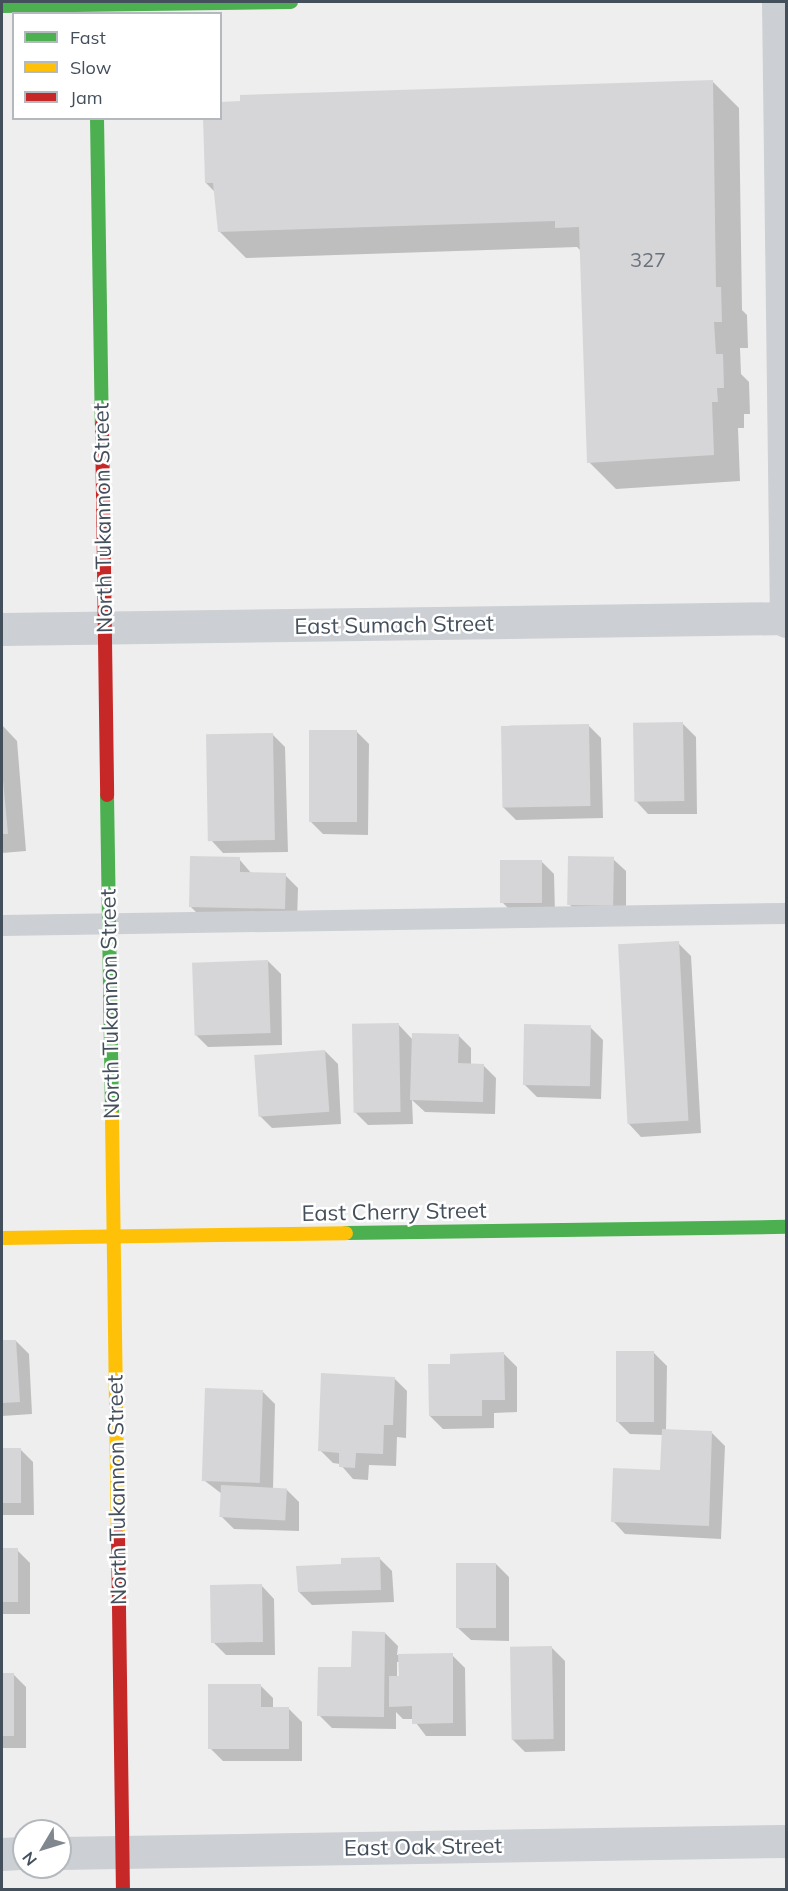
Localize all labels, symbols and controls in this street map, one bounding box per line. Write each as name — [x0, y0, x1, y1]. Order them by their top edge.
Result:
legend — [12, 12, 222, 120]
text: Fast — [70, 26, 106, 49]
text: Slow — [70, 56, 111, 79]
text: Jam — [70, 86, 103, 109]
house number: 327 — [630, 247, 666, 271]
street label: North Tukannon Street — [88, 403, 118, 633]
street label: East Sumach Street — [294, 610, 494, 640]
street label: North Tukannon Street — [95, 889, 125, 1119]
street label: East Cherry Street — [301, 1197, 487, 1227]
street label: North Tukannon Street — [102, 1375, 132, 1605]
north arrow — [12, 1819, 72, 1879]
street label: East Oak Street — [344, 1832, 502, 1862]
text: N — [18, 1848, 41, 1870]

